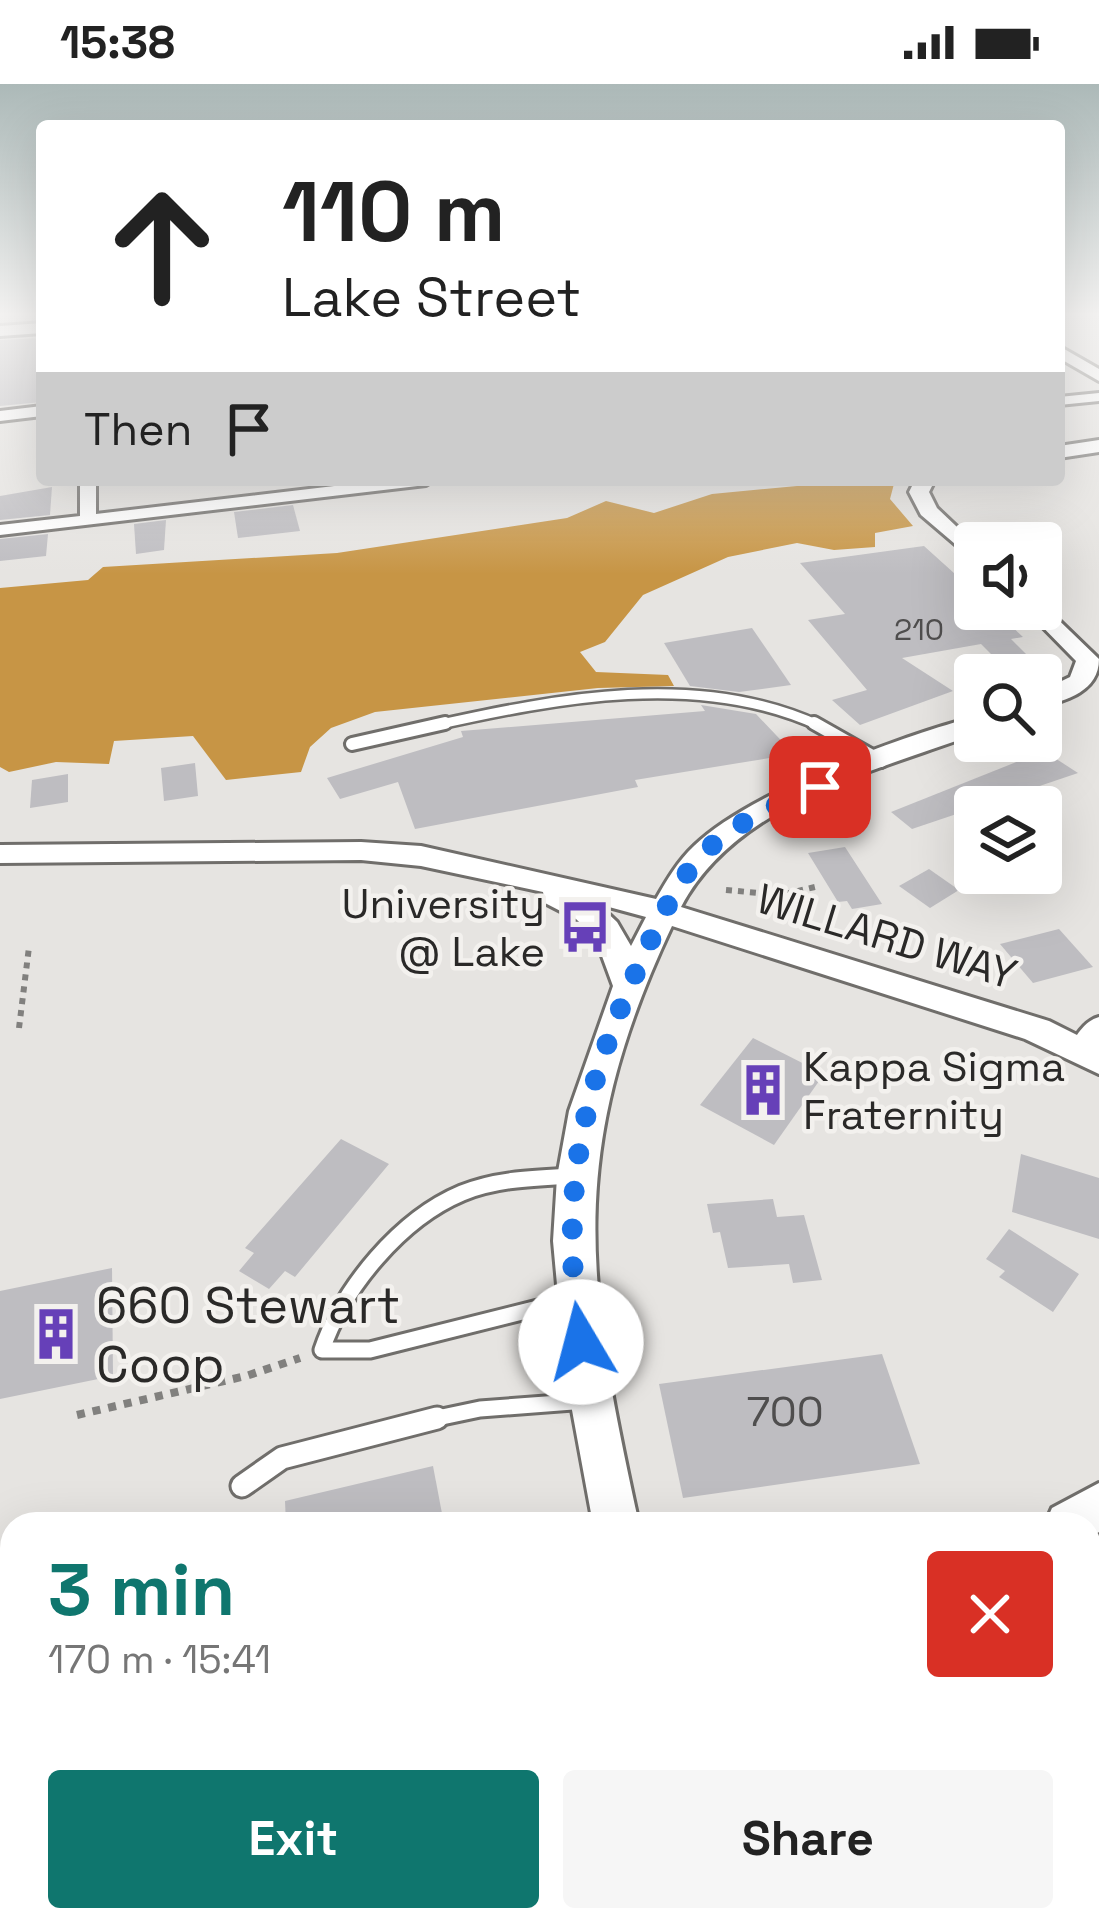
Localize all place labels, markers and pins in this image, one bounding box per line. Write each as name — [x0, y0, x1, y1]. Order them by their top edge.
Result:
pin — [769, 736, 871, 838]
place label: University @ Lake — [341, 877, 545, 978]
bus stop icon: University @ Lake — [556, 898, 614, 956]
place label: Kappa Sigma Fraternity — [803, 1040, 1065, 1141]
building icon: Kappa Sigma Fraternity — [734, 1061, 792, 1119]
place label: 660 Stewart Coop — [96, 1273, 400, 1397]
building icon: 660 Stewart Coop — [27, 1305, 85, 1363]

